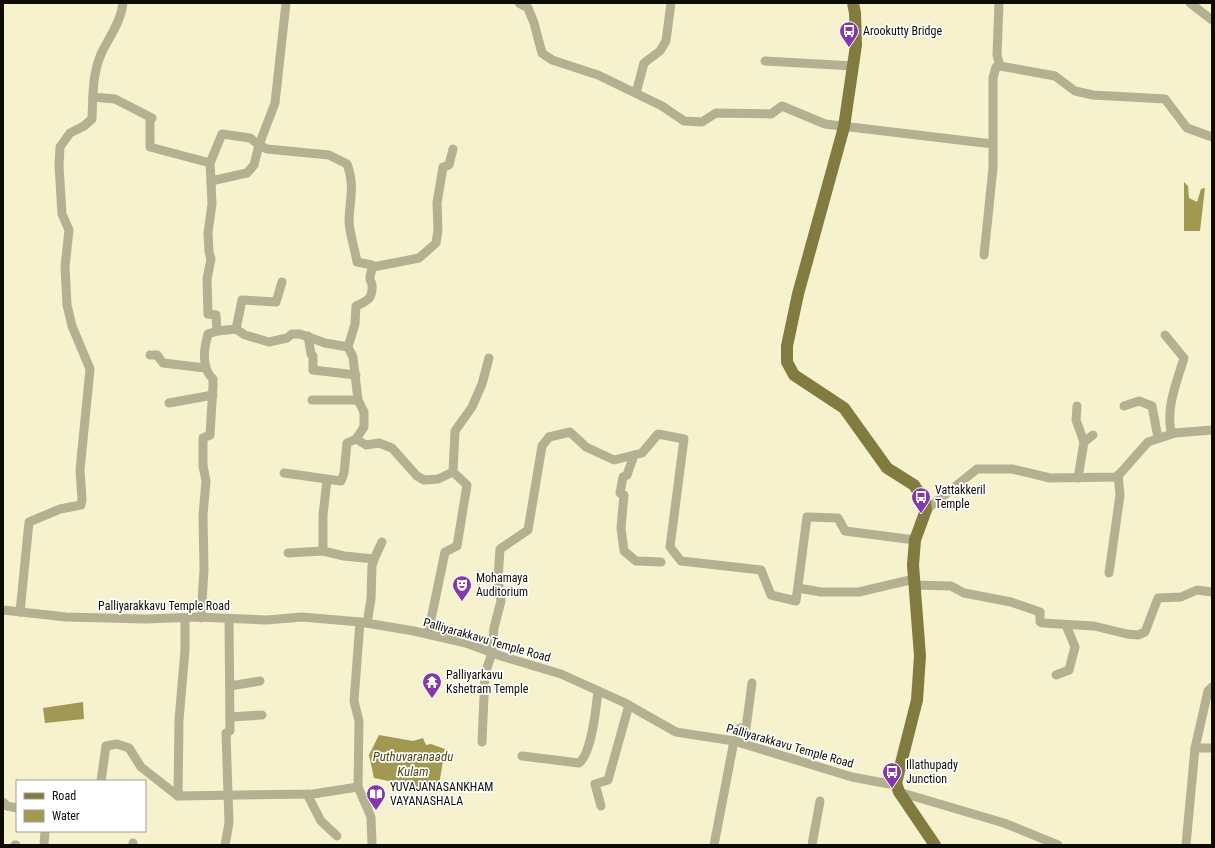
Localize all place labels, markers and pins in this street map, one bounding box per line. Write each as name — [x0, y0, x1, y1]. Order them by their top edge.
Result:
bus stop icon: Arookutty Bridge — [838, 20, 860, 48]
place label: Arookutty Bridge — [863, 24, 942, 38]
place label: Vattakkeril Temple — [935, 483, 986, 511]
bus stop icon: Vattakkeril Temple — [910, 486, 932, 514]
place label: Mohamaya Auditorium — [476, 571, 528, 599]
theatre icon: Mohamaya Auditorium — [451, 574, 473, 602]
place label: Palliyarkavu Kshetram Temple — [446, 668, 529, 696]
temple icon: Palliyarkavu Kshetram Temple — [421, 671, 443, 699]
place label: Illathupady Junction — [906, 758, 958, 786]
bus stop icon: Illathupady Junction — [881, 761, 903, 789]
place label: YUVAJANASANKHAM VAYANASHALA — [390, 780, 493, 808]
library icon: YUVAJANASANKHAM VAYANASHALA — [365, 783, 387, 811]

